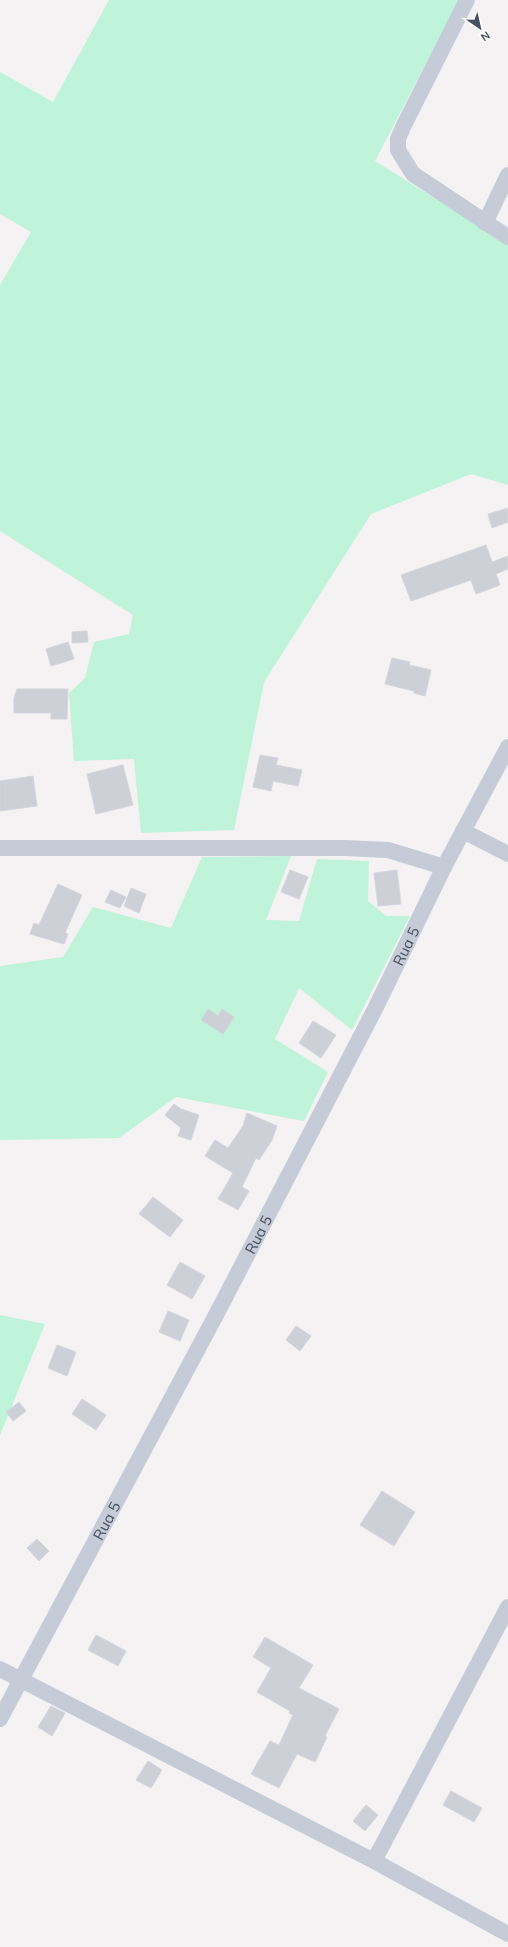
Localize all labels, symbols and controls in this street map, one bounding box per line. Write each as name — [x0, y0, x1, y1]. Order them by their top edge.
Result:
north arrow — [460, 8, 500, 48]
text: N — [478, 28, 493, 44]
street label: Rua 5 — [388, 923, 423, 969]
street label: Rua 5 — [240, 1212, 276, 1257]
street label: Rua 5 — [88, 1498, 124, 1543]

